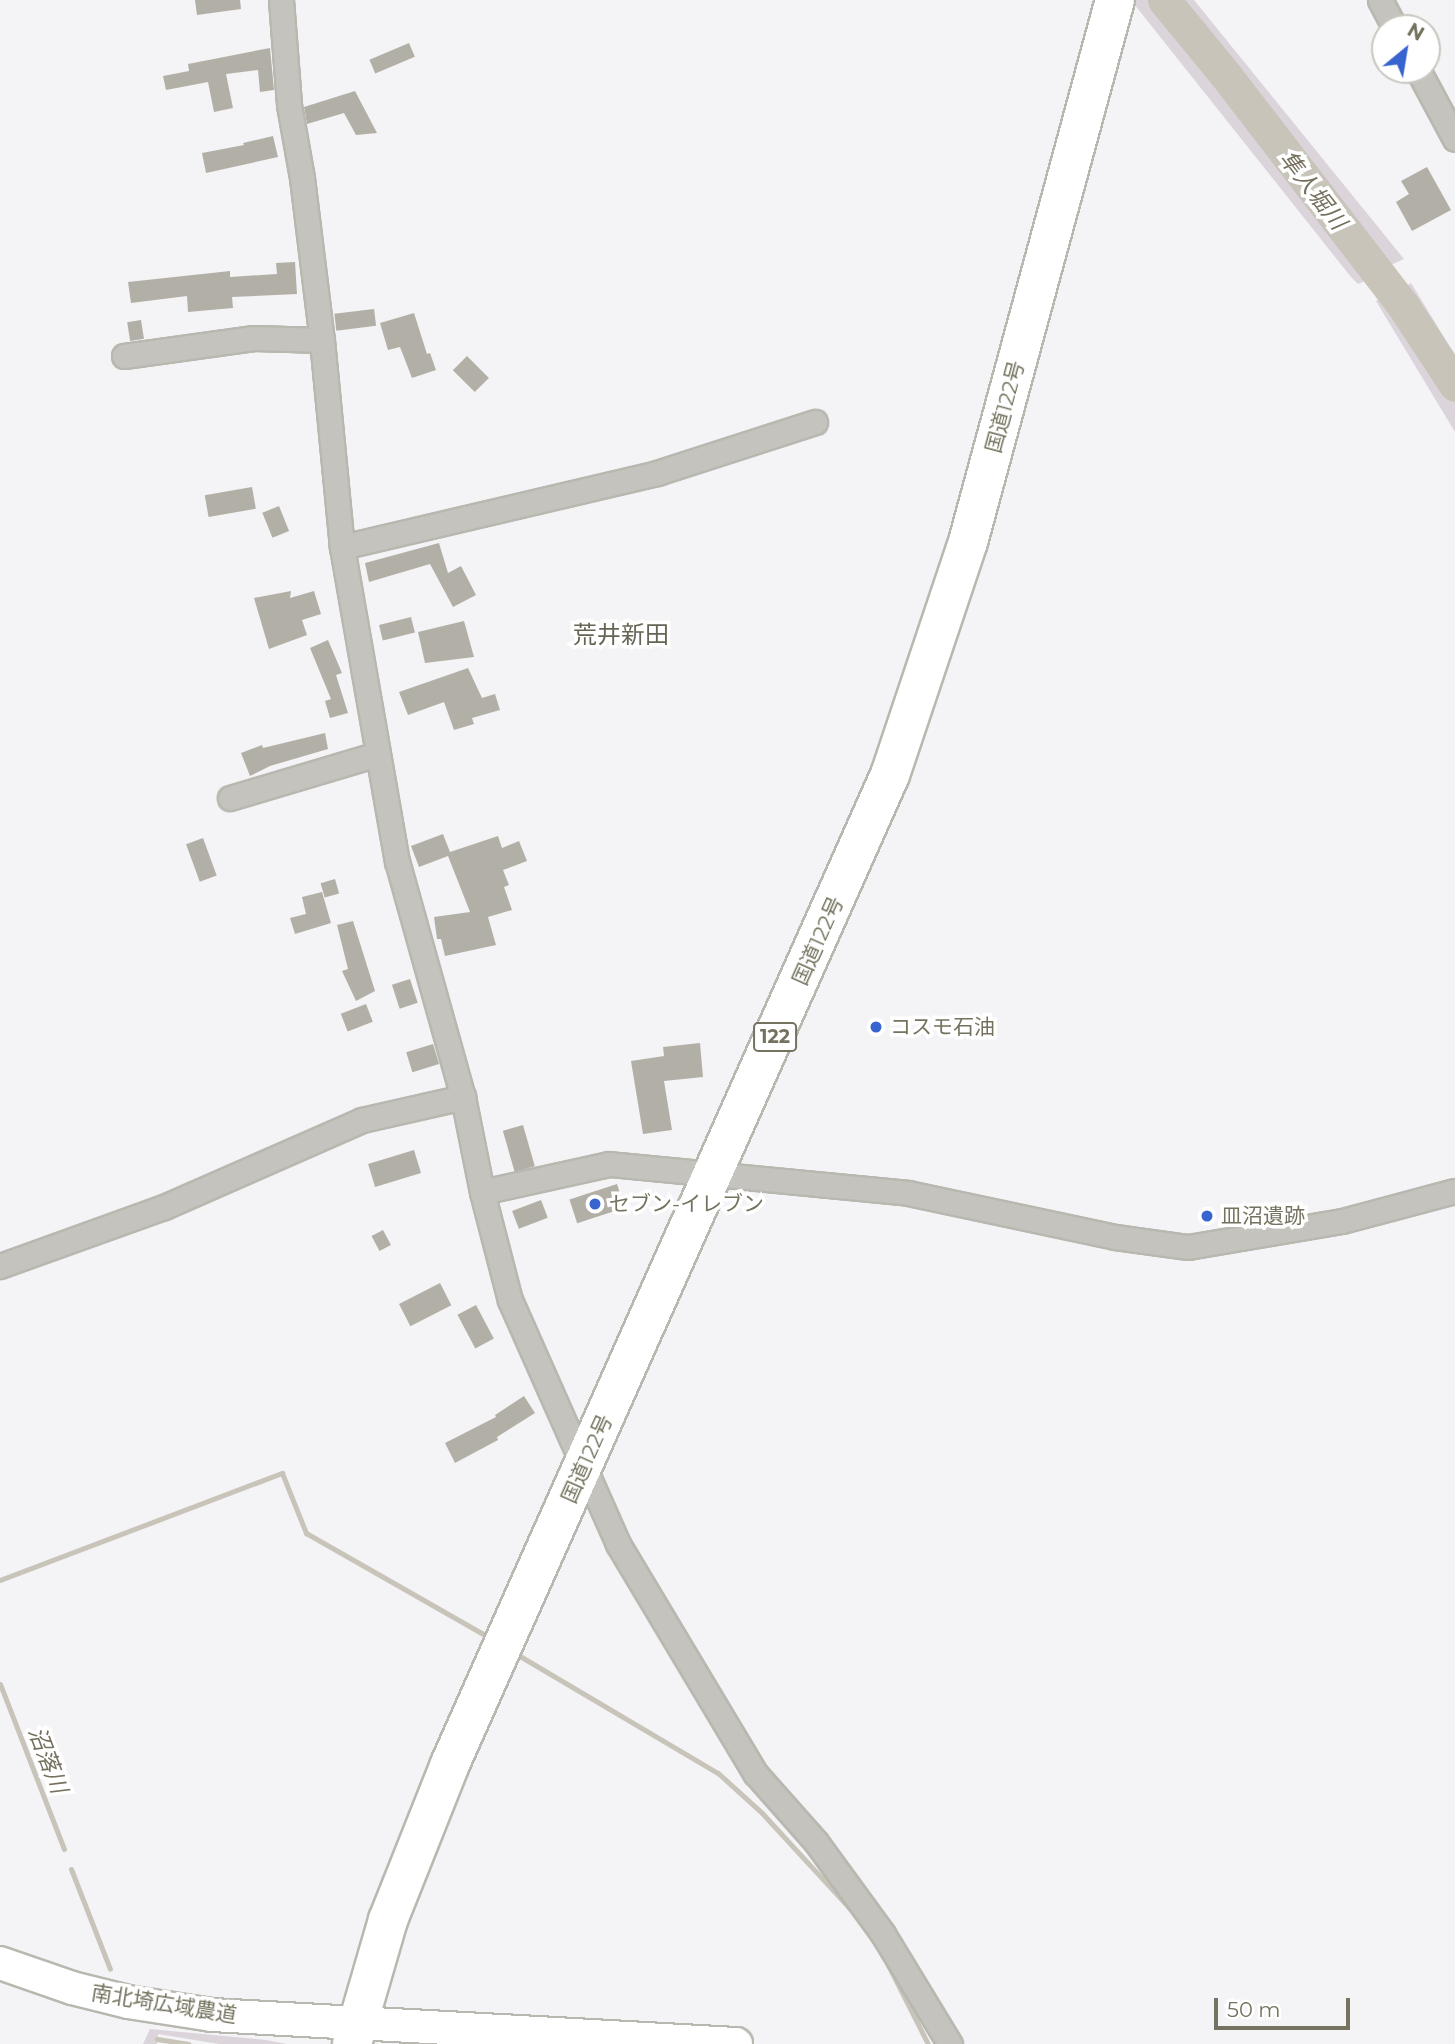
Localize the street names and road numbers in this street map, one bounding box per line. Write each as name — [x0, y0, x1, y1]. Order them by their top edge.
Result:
street label: 国道122号 — [981, 358, 1029, 456]
street label: 国道122号 — [787, 893, 849, 989]
road number: 122 — [752, 1021, 798, 1052]
street label: 国道122号 — [556, 1411, 618, 1507]
street label: 南北埼広域農道 — [89, 1980, 239, 2028]

